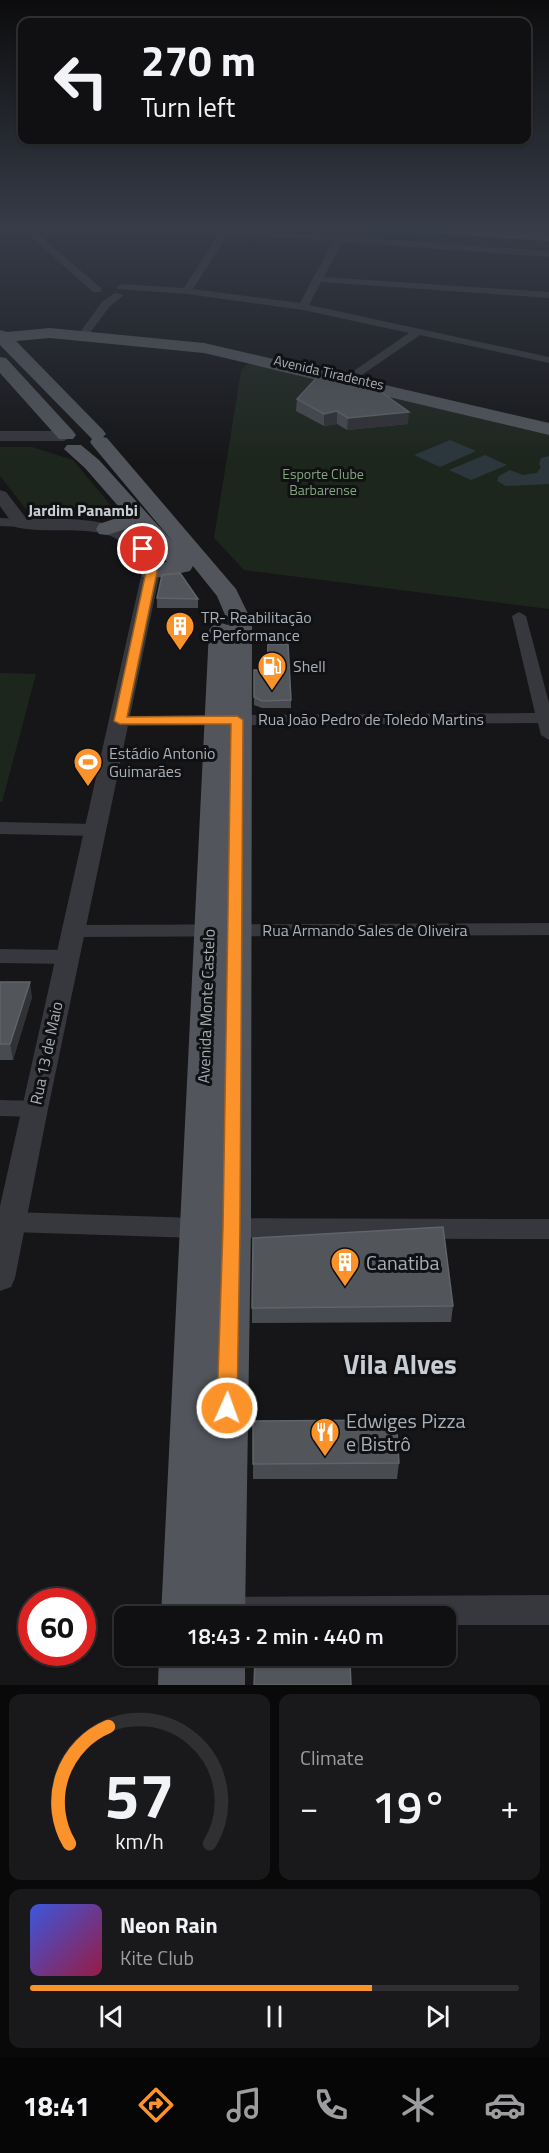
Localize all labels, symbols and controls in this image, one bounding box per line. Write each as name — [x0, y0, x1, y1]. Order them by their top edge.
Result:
text: 270 m — [141, 28, 256, 92]
icon: left — [42, 42, 120, 120]
text: Turn left — [141, 86, 235, 127]
street label: Avenida Tiradentes — [272, 349, 386, 395]
park label: Esporte Clube Barbarense — [282, 463, 364, 500]
district label: Jardim Panambi — [28, 498, 138, 522]
pin — [117, 523, 168, 574]
icon: arrive — [126, 532, 159, 565]
place label: TR- Reabilitação e Performance — [201, 605, 312, 647]
building icon: TR- Reabilitação e Performance — [164, 610, 196, 652]
fuel station icon: Shell — [256, 650, 288, 692]
place label: Shell — [293, 654, 326, 678]
street label: Rua João Pedro de Toledo Martins — [258, 707, 484, 731]
place label: Estádio Antonio Guimarães — [109, 741, 216, 783]
sports icon: Estádio Antonio Guimarães — [72, 746, 104, 788]
street label: Rua Armando Sales de Oliveira — [262, 918, 468, 942]
street label: Avenida Monte Castelo — [191, 928, 221, 1084]
street label: Rua 13 de Maio — [23, 999, 69, 1107]
building icon: Canatiba — [329, 1246, 361, 1288]
place label: Canatiba — [366, 1247, 440, 1278]
district label: Vila Alves — [343, 1343, 457, 1384]
position arrow — [195, 1376, 259, 1440]
place label: Edwiges Pizza e Bistrô — [346, 1405, 466, 1459]
restaurant icon: Edwiges Pizza e Bistrô — [309, 1416, 341, 1458]
speed limit sign: 60 — [18, 1588, 96, 1666]
text: 18:43 · 2 min · 440 m — [186, 1619, 384, 1653]
text: Climate — [300, 1742, 364, 1773]
text: 57 — [105, 1747, 174, 1842]
text: 19° — [372, 1772, 447, 1840]
text: − — [300, 1782, 318, 1832]
text: + — [501, 1782, 519, 1832]
text: km/h — [115, 1825, 164, 1857]
text: Neon Rain — [120, 1908, 218, 1942]
text: Kite Club — [120, 1942, 194, 1973]
icon: previous — [95, 2000, 128, 2033]
icon: pause — [258, 2000, 291, 2033]
icon: next — [421, 2000, 454, 2033]
icon: directions — [135, 2084, 177, 2126]
icon: music — [223, 2084, 265, 2126]
icon: phone — [310, 2084, 352, 2126]
icon: climate — [397, 2084, 439, 2126]
icon: car — [484, 2084, 526, 2126]
text: 18:41 — [23, 2085, 90, 2126]

